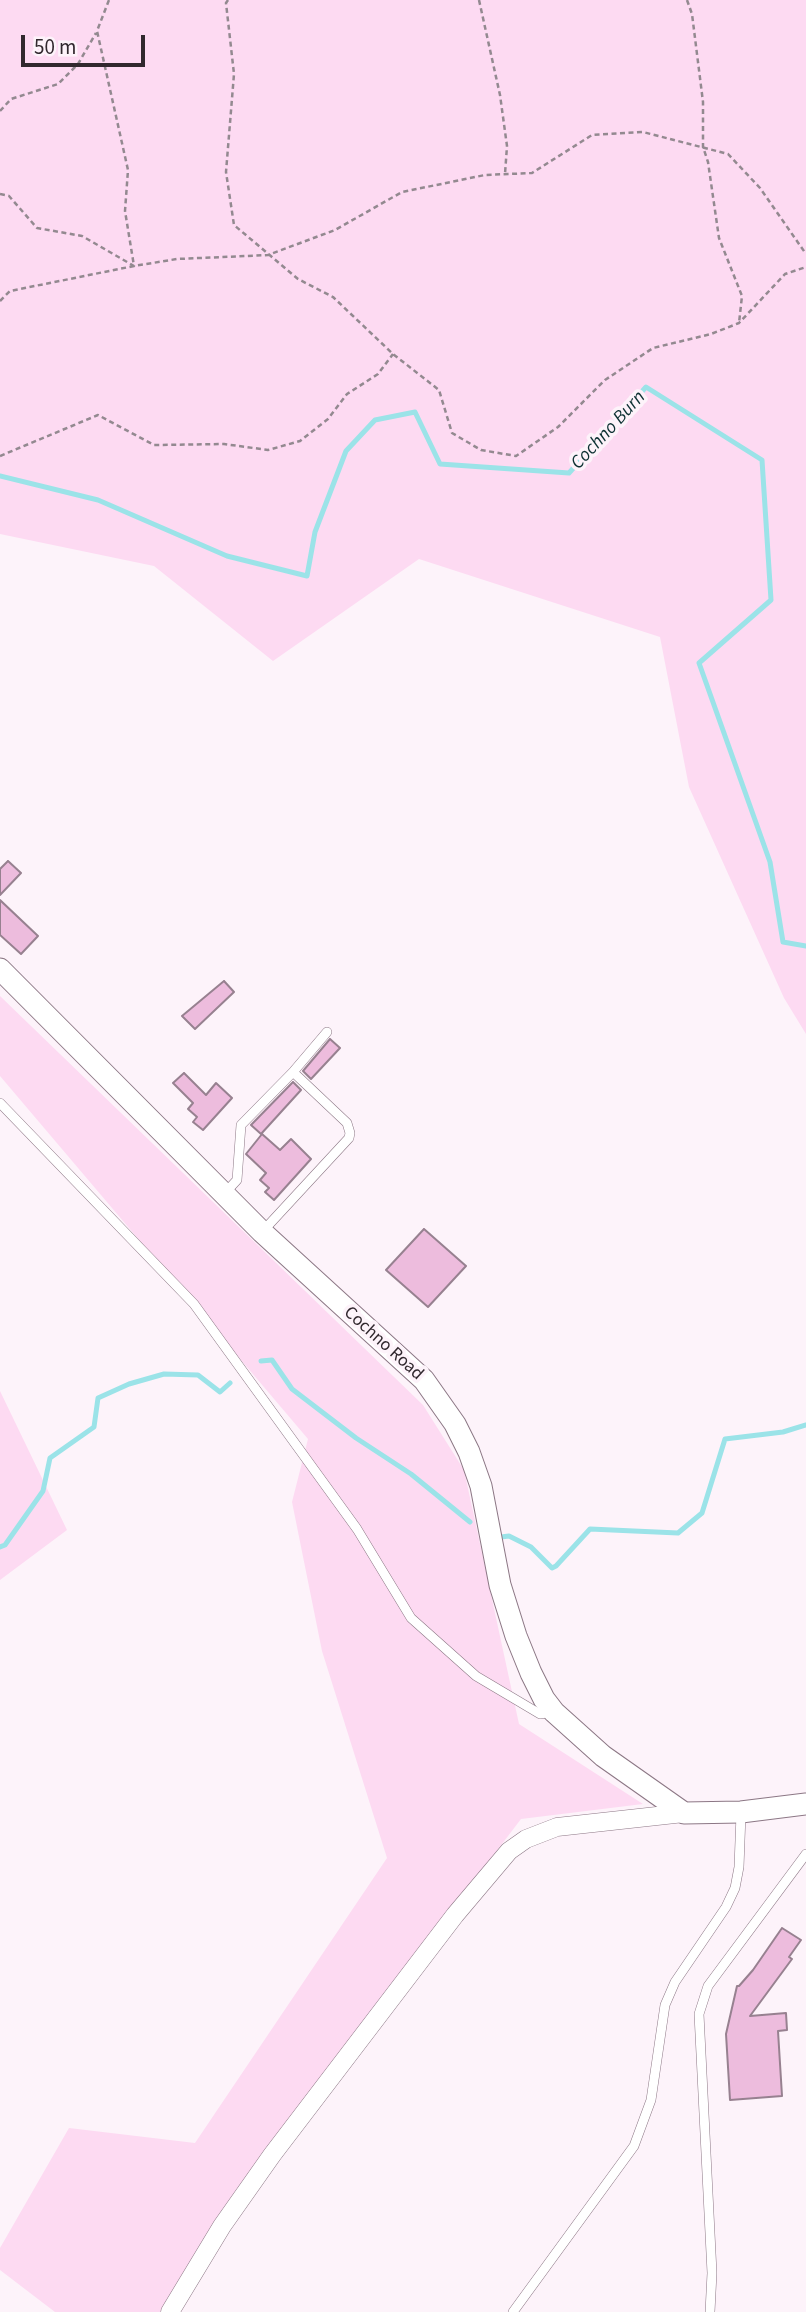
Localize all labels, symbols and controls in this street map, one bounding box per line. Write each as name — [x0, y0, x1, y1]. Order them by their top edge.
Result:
scale bar — [24, 21, 149, 65]
text: 50 m — [34, 32, 76, 62]
water label: Cochno Burn — [567, 387, 651, 475]
street label: Cochno Road — [339, 1303, 427, 1385]

